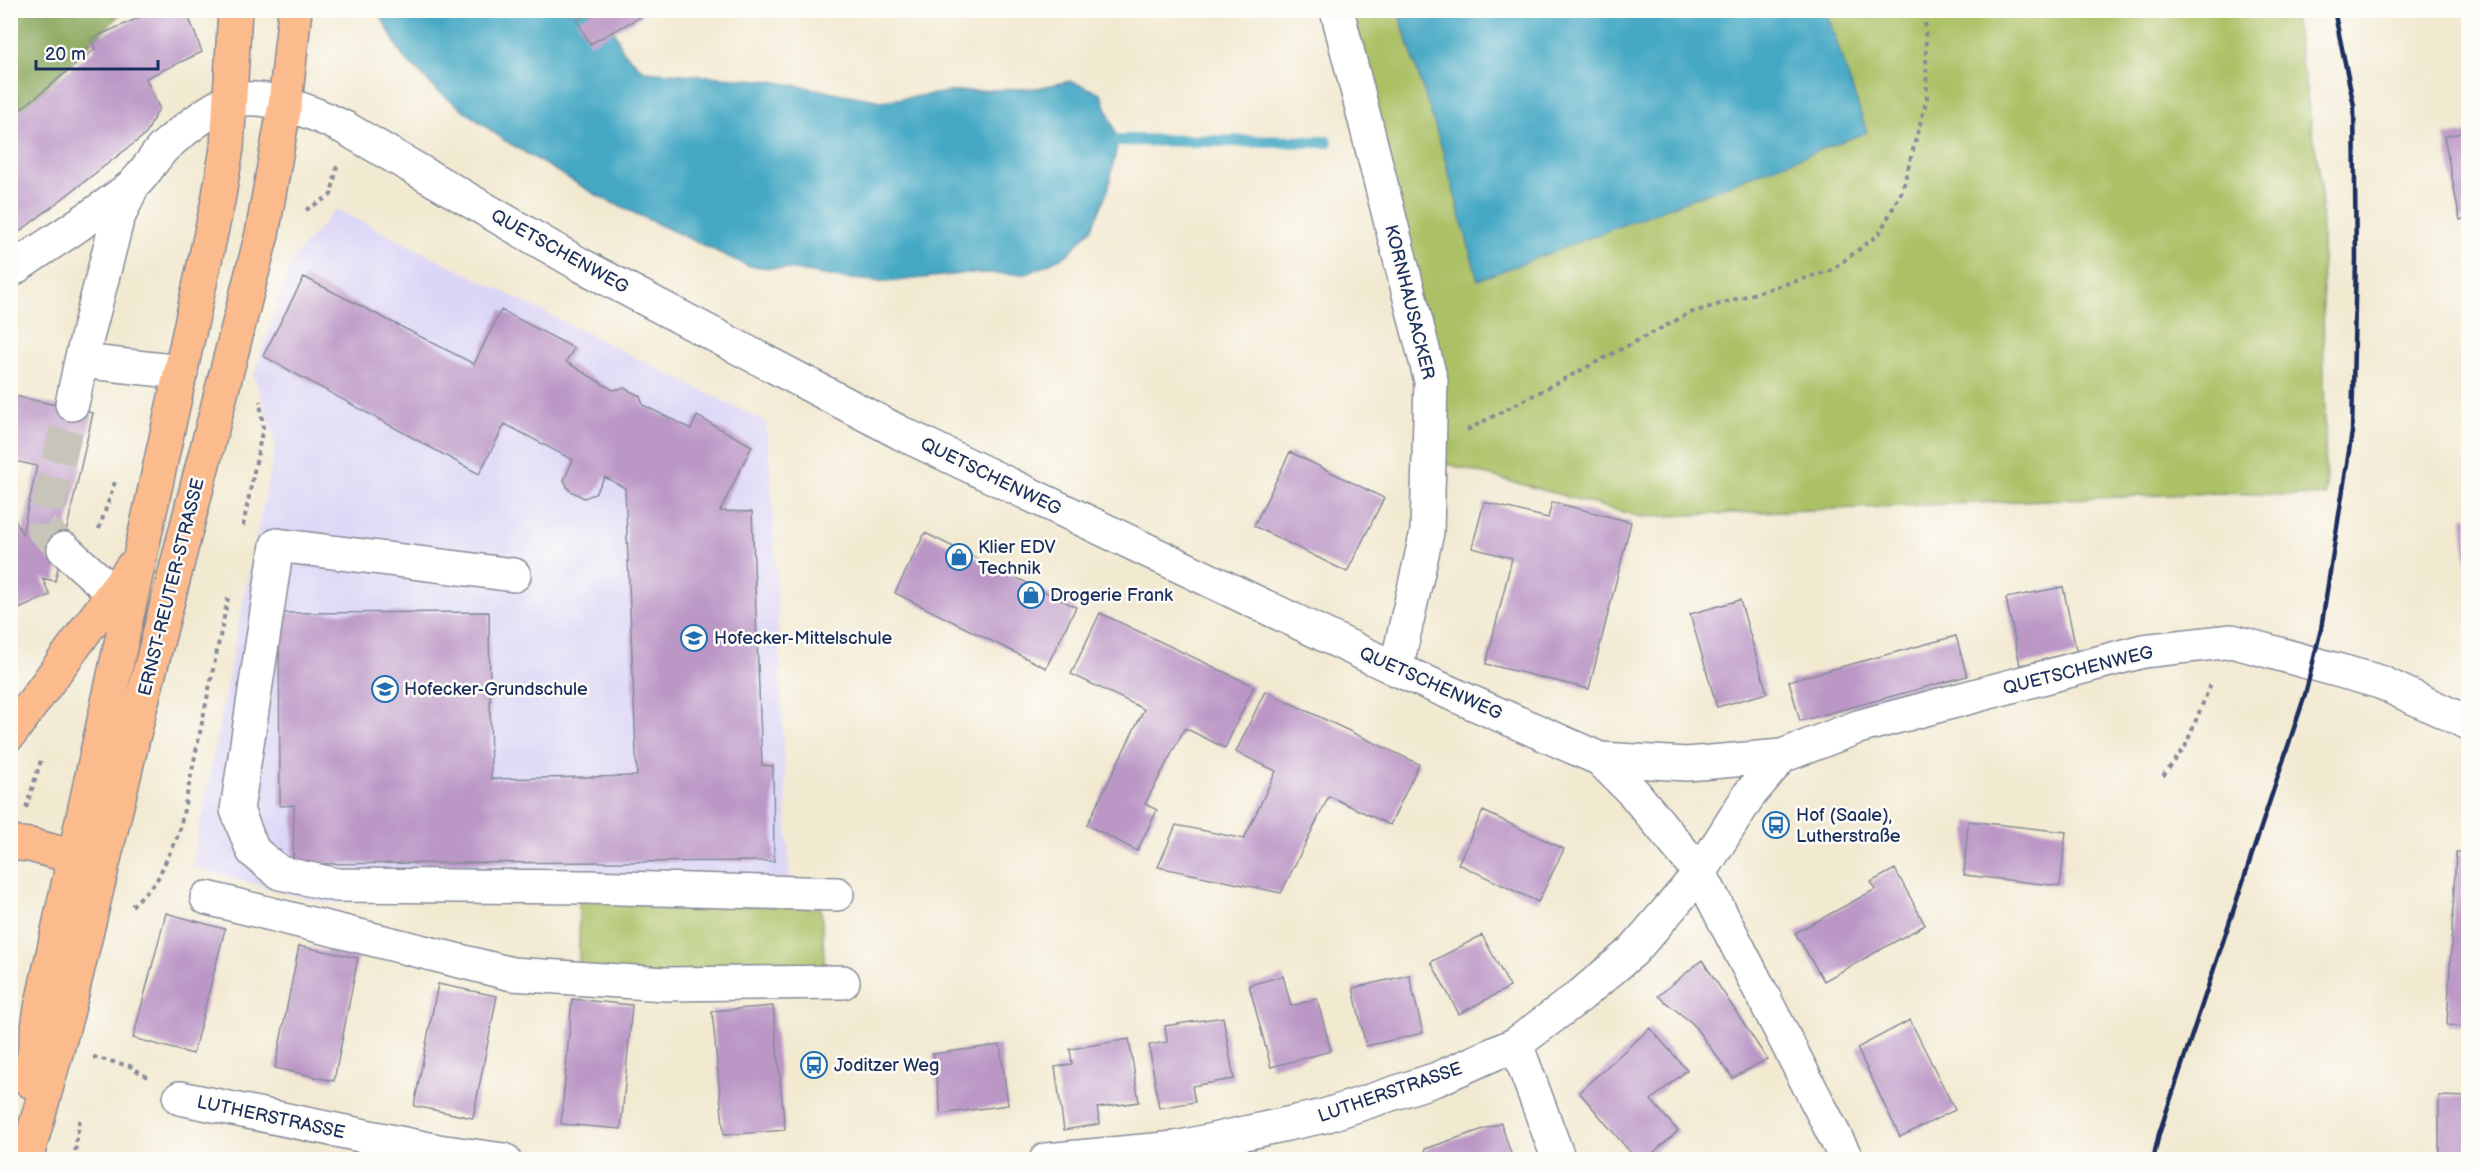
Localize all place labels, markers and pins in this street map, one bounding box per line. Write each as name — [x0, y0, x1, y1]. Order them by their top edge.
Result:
place label: Klier EDV Technik — [978, 537, 1056, 579]
shop icon: Klier EDV Technik — [944, 542, 974, 572]
shop icon: Drogerie Frank — [1016, 580, 1046, 610]
place label: Drogerie Frank — [1050, 585, 1173, 606]
school or university icon: Hofecker-Mittelschule — [679, 623, 709, 653]
place label: Hofecker-Mittelschule — [714, 628, 892, 649]
school or university icon: Hofecker-Grundschule — [370, 674, 400, 704]
place label: Hofecker-Grundschule — [404, 679, 588, 700]
place label: Hof (Saale), Lutherstraße — [1796, 805, 1901, 847]
bus stop icon: Hof (Saale), Lutherstraße — [1761, 810, 1791, 840]
bus stop icon: Joditzer Weg — [799, 1050, 829, 1080]
place label: Joditzer Weg — [834, 1055, 939, 1076]

